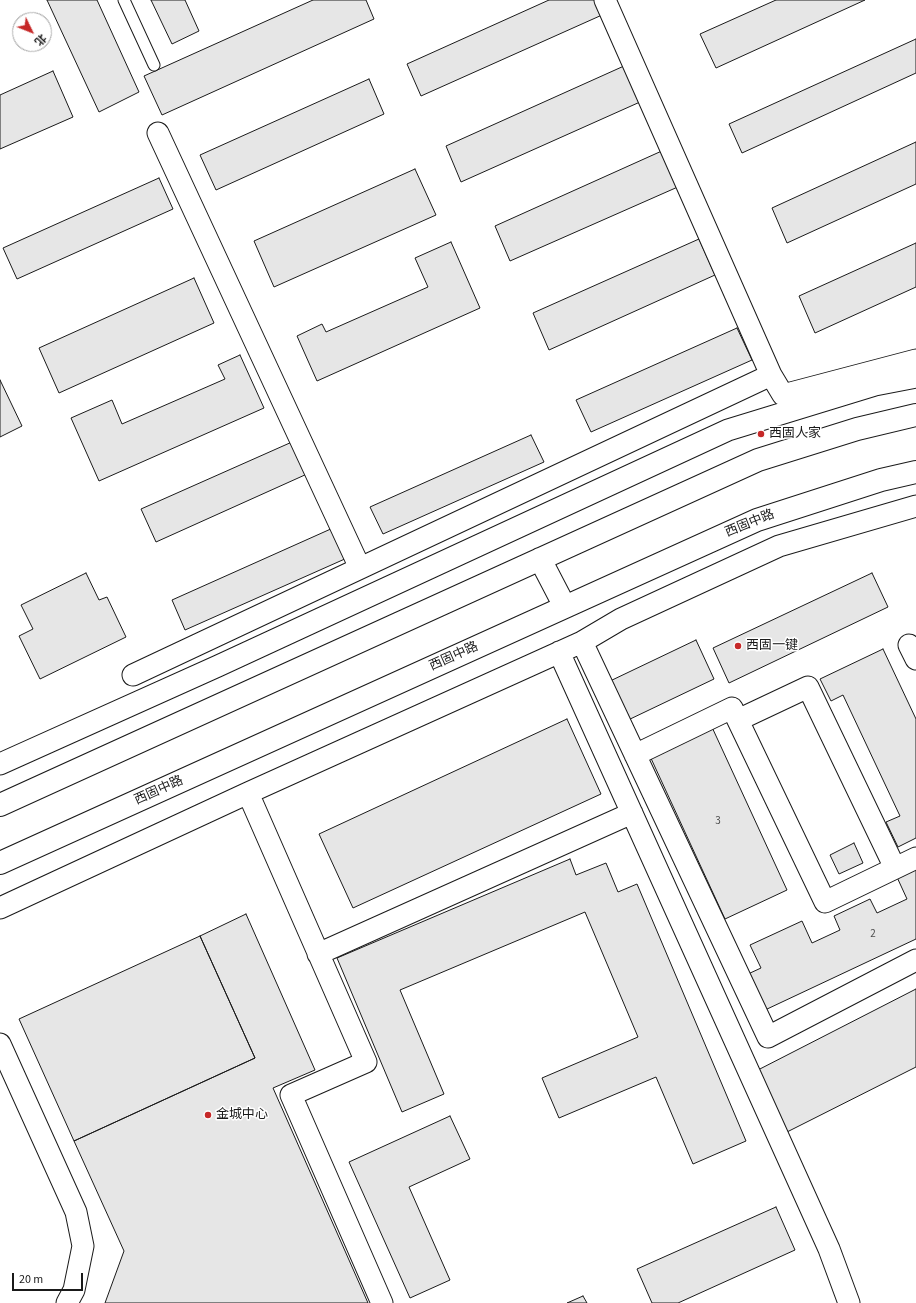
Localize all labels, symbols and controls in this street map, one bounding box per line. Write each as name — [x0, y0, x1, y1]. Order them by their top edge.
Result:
north arrow — [12, 12, 52, 52]
text: 北 — [31, 31, 50, 49]
place label: 西固人家 — [769, 426, 821, 442]
marker: 西固人家 — [756, 429, 766, 439]
street label: 西固中路 — [723, 507, 777, 541]
place label: 西固一键 — [746, 638, 798, 654]
street label: 西固中路 — [427, 639, 481, 675]
marker: 西固一键 — [733, 641, 743, 651]
street label: 西固中路 — [132, 773, 186, 809]
house number: 3 — [715, 815, 721, 829]
house number: 2 — [870, 928, 876, 942]
place label: 金城中心 — [216, 1107, 268, 1123]
marker: 金城中心 — [203, 1110, 213, 1120]
scale bar — [14, 1265, 85, 1291]
text: 20 m — [19, 1271, 43, 1288]

